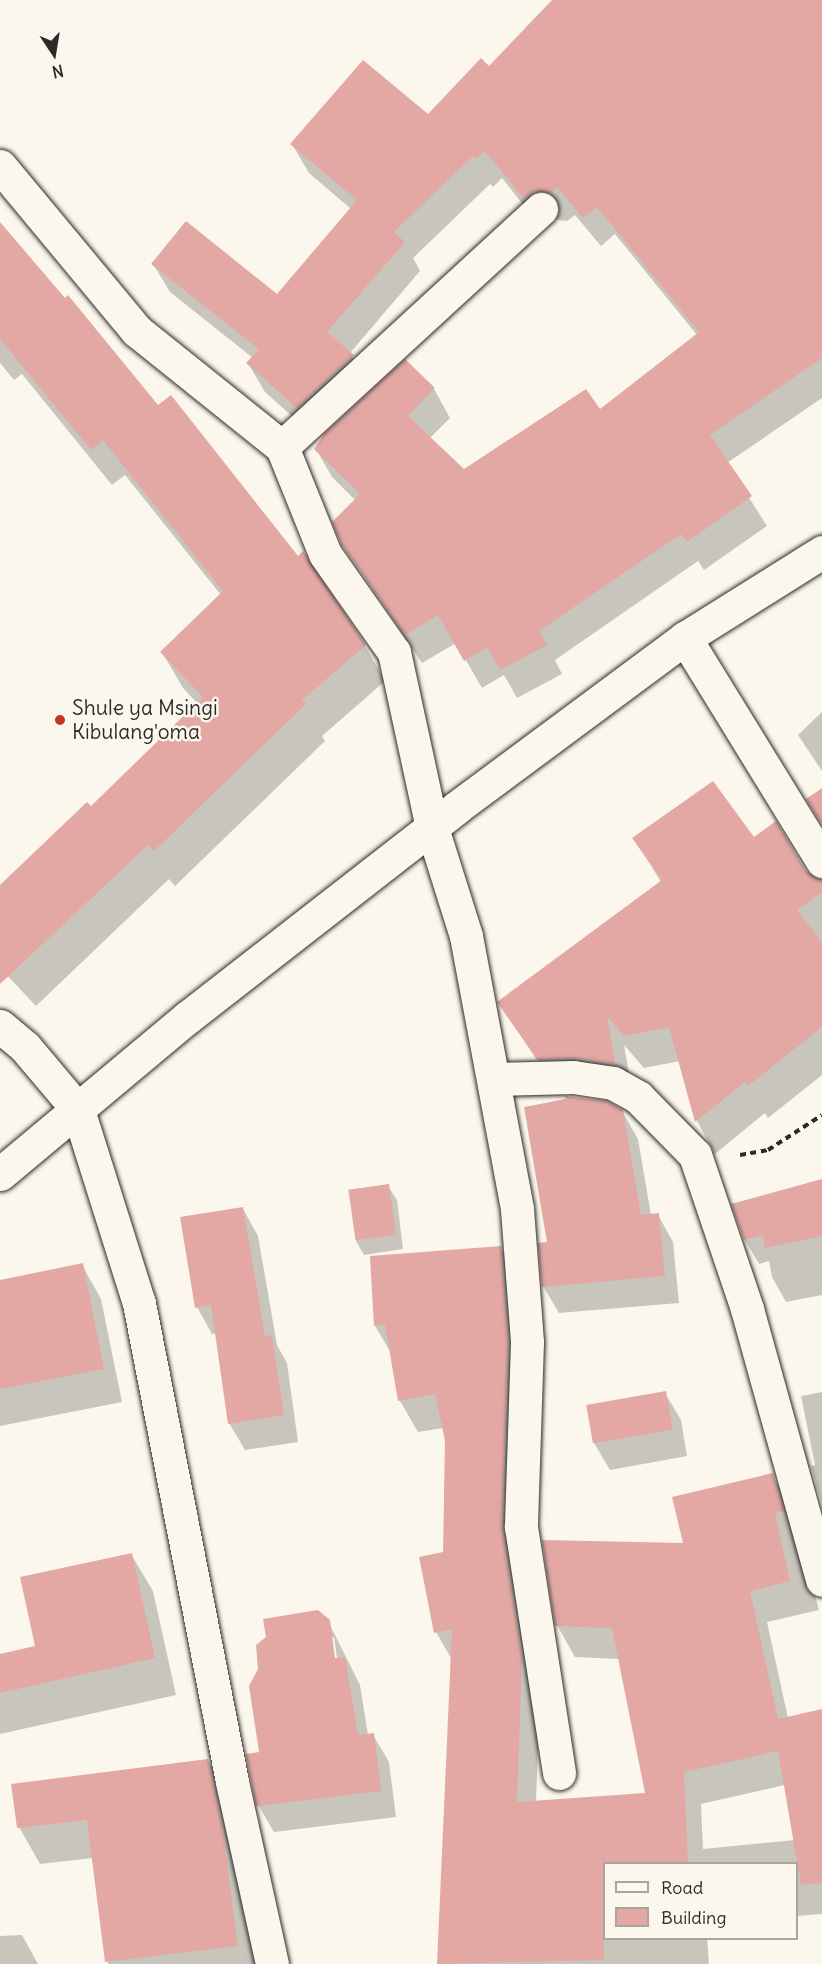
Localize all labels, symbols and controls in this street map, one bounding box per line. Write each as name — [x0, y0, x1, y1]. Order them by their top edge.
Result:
north arrow — [24, 24, 84, 84]
text: N — [50, 61, 65, 83]
place label: Shule ya Msingi Kibulang'oma — [72, 695, 218, 745]
marker: Shule ya Msingi Kibulang'oma — [53, 713, 67, 727]
legend — [603, 1862, 798, 1940]
text: Road — [661, 1876, 703, 1899]
text: Building — [661, 1906, 726, 1929]

